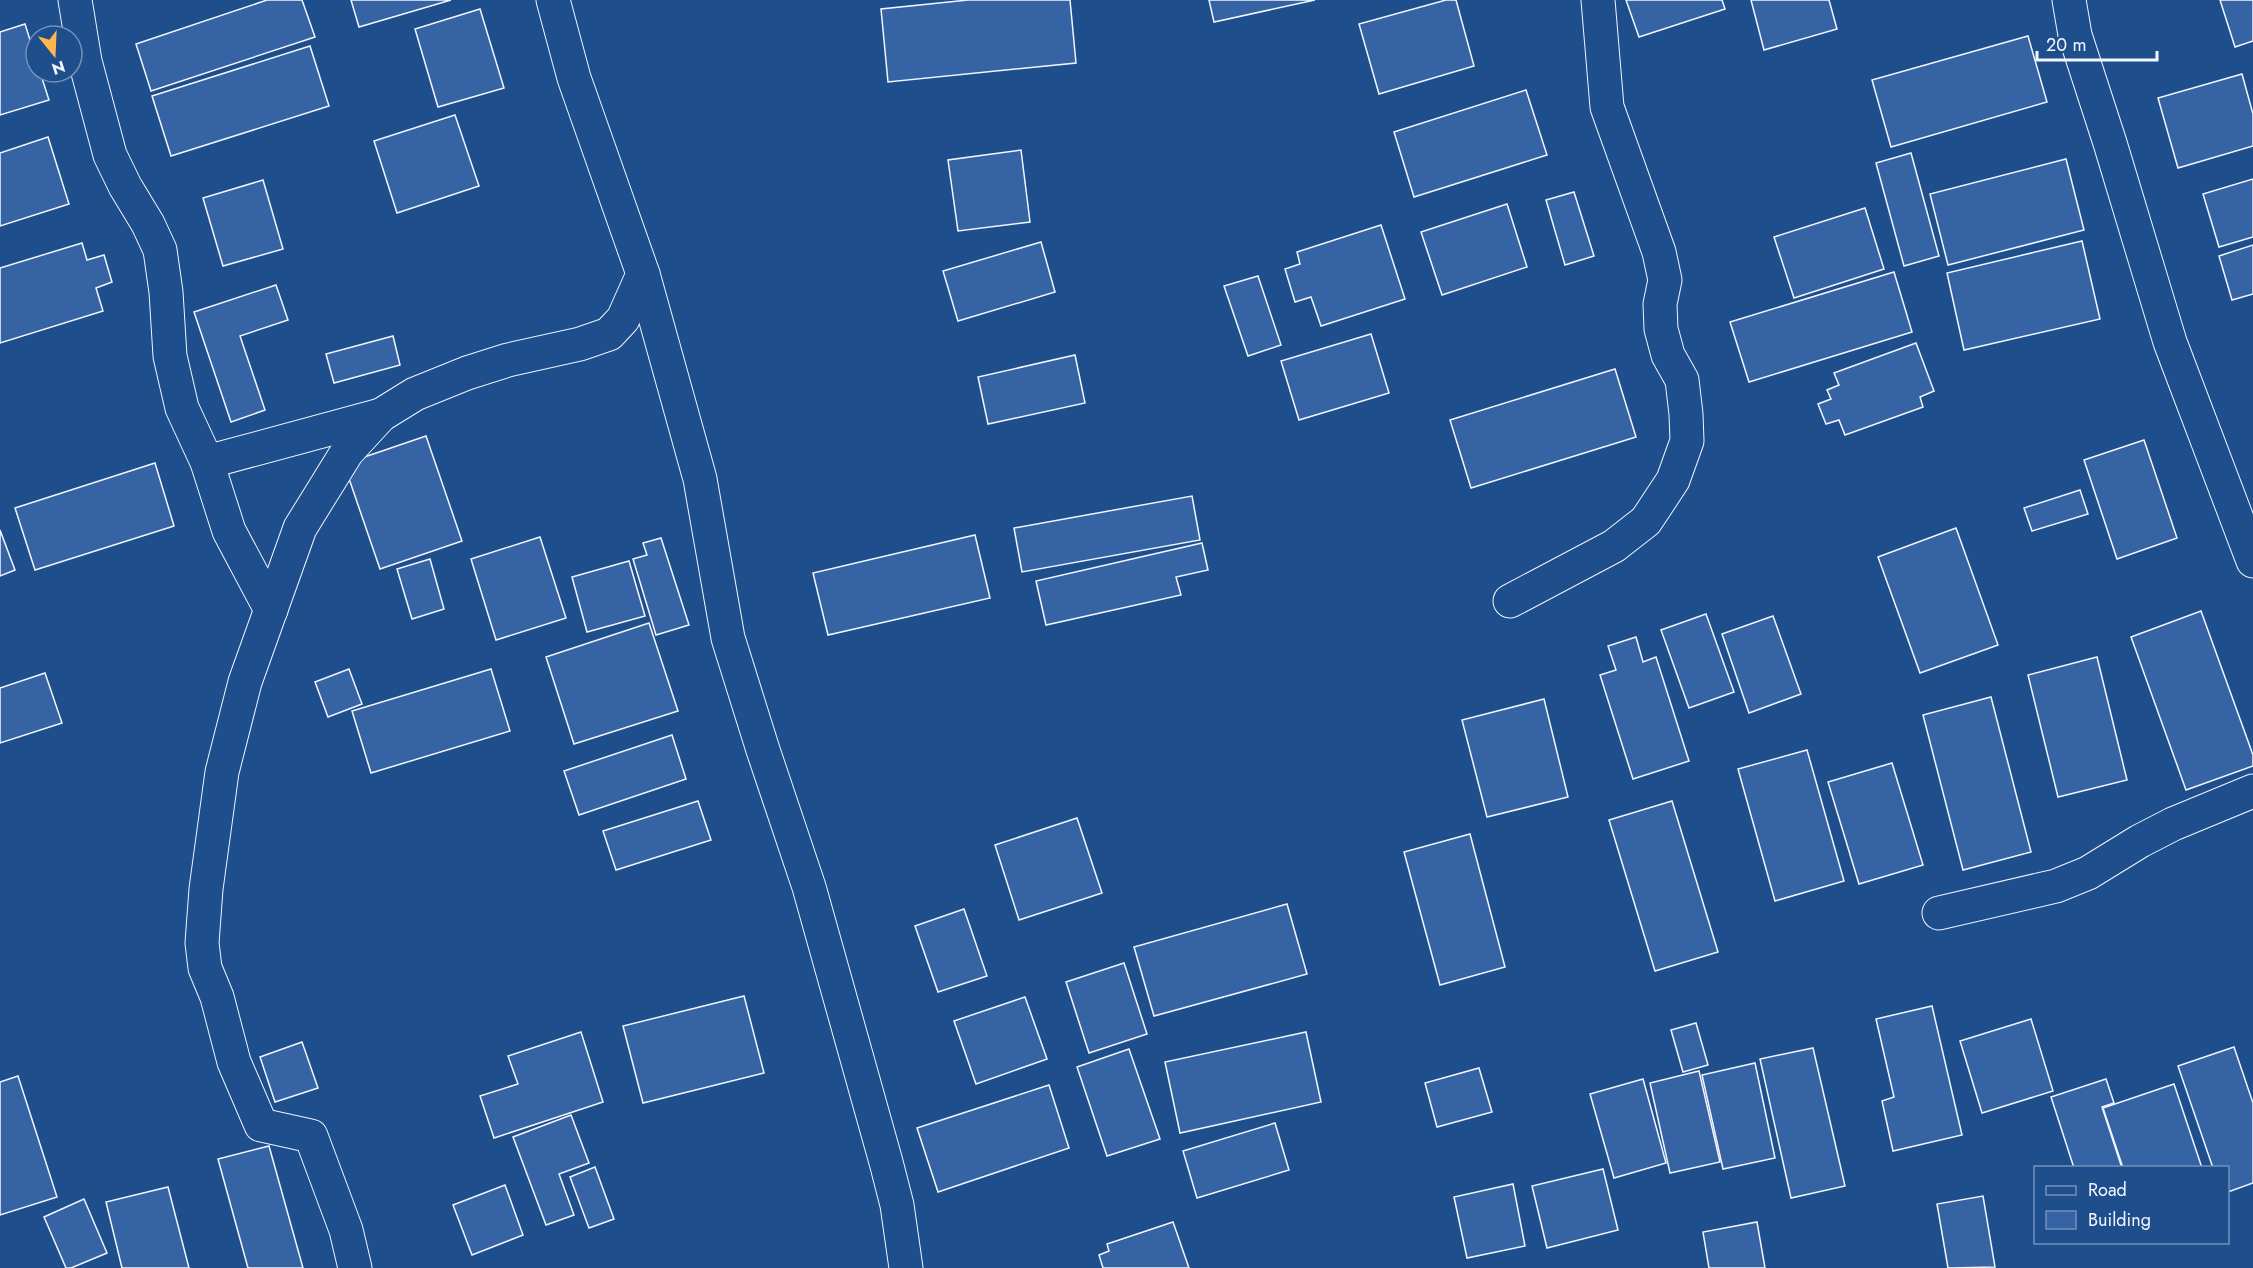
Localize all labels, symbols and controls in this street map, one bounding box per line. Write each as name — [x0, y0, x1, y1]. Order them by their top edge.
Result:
north arrow — [24, 24, 84, 84]
scale bar — [2037, 24, 2157, 62]
text: 20 m — [2046, 32, 2086, 58]
text: N — [49, 55, 68, 81]
legend — [2034, 1166, 2229, 1244]
text: Road — [2088, 1177, 2127, 1203]
text: Building — [2088, 1207, 2151, 1233]

